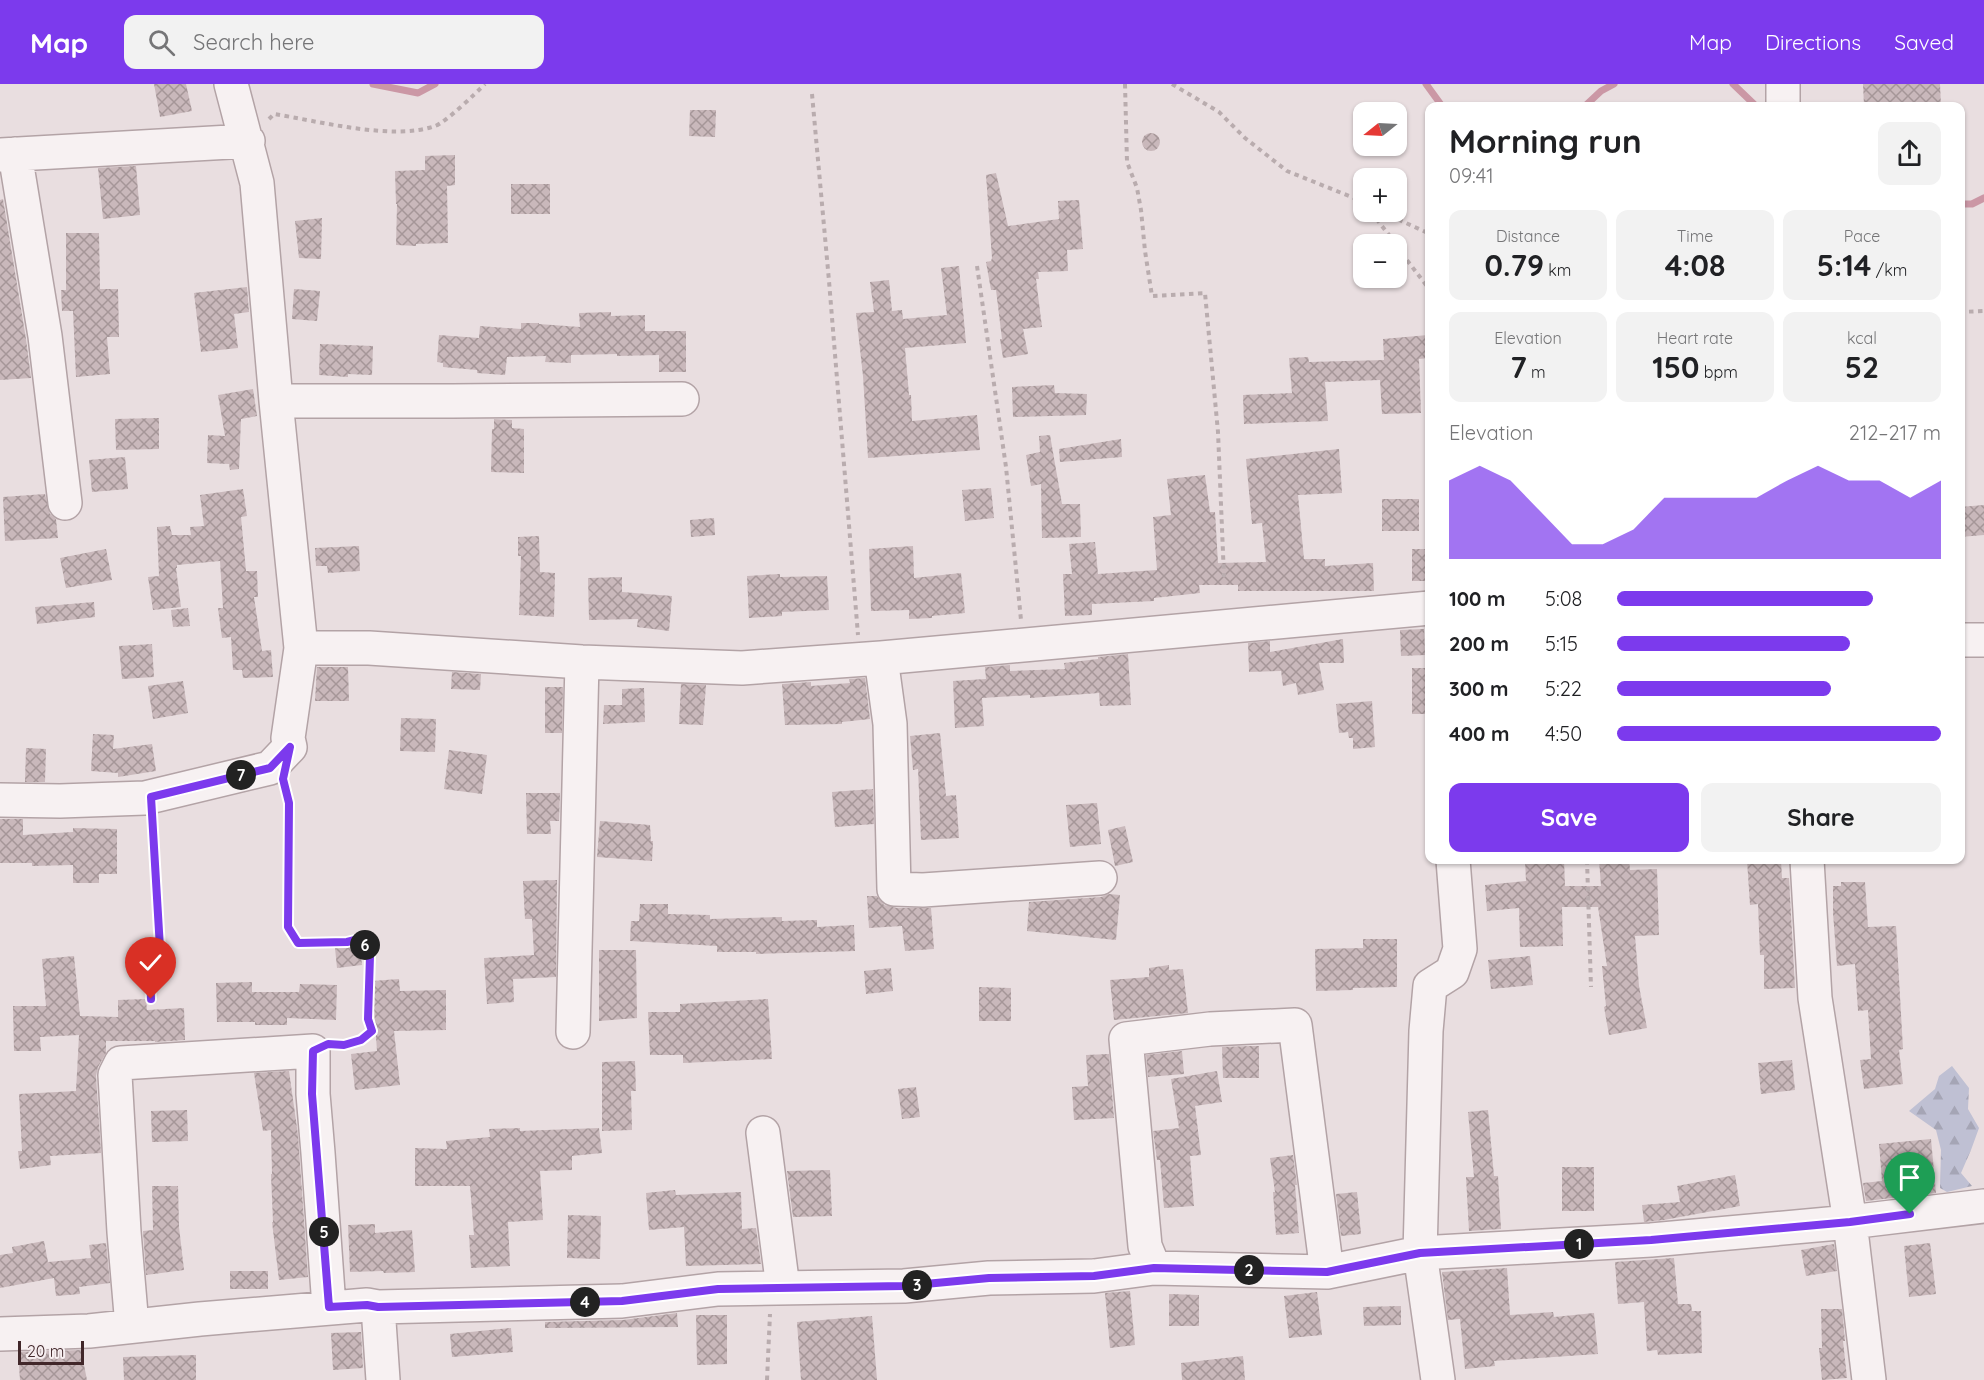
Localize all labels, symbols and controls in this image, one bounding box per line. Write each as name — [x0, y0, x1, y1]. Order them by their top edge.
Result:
search box — [124, 15, 544, 69]
text: Map — [30, 25, 88, 60]
icon: search — [145, 26, 178, 59]
text: Search here — [193, 28, 315, 56]
text: Map — [1689, 29, 1732, 55]
text: Directions — [1765, 29, 1861, 55]
text: Saved — [1894, 29, 1954, 55]
north arrow — [1353, 102, 1407, 156]
map controls — [1353, 102, 1407, 288]
text: Morning run — [1449, 120, 1642, 161]
button: share — [1878, 122, 1941, 185]
text: 09:41 — [1449, 163, 1494, 188]
button: + — [1353, 168, 1407, 222]
text: Distance — [1496, 226, 1560, 246]
text: Time — [1677, 226, 1713, 246]
text: Pace — [1844, 226, 1880, 246]
button: − — [1353, 234, 1407, 288]
text: 0.79 — [1485, 246, 1544, 284]
text: 4:08 — [1665, 246, 1725, 284]
text: 5:14 — [1817, 246, 1871, 284]
text: km — [1544, 260, 1571, 280]
text: /km — [1871, 260, 1907, 280]
text: Elevation — [1494, 328, 1562, 348]
text: Heart rate — [1657, 328, 1733, 348]
text: kcal — [1847, 328, 1877, 348]
text: 7 — [1510, 348, 1527, 386]
text: 150 — [1652, 348, 1700, 386]
text: 52 — [1845, 348, 1879, 386]
text: m — [1527, 362, 1546, 382]
text: bpm — [1700, 362, 1738, 382]
text: Elevation — [1449, 420, 1533, 445]
text: 212–217 m — [1849, 420, 1941, 445]
text: 100 m — [1449, 586, 1505, 611]
text: 5:08 — [1545, 586, 1582, 611]
text: 200 m — [1449, 631, 1509, 656]
text: 5:15 — [1545, 631, 1578, 656]
text: 300 m — [1449, 676, 1508, 701]
text: 5:22 — [1545, 676, 1582, 701]
text: 400 m — [1449, 721, 1509, 746]
text: 4:50 — [1545, 721, 1582, 746]
pin: 7 — [226, 760, 256, 790]
text: 7 — [237, 765, 245, 785]
button: Save — [1449, 783, 1689, 852]
button: Share — [1701, 783, 1941, 852]
pin: 6 — [350, 930, 380, 960]
text: 6 — [361, 935, 369, 955]
pin — [125, 937, 176, 999]
icon: check — [134, 946, 167, 979]
pin — [1884, 1152, 1935, 1214]
icon: arrive — [1893, 1161, 1926, 1194]
pin: 5 — [309, 1217, 339, 1247]
text: 5 — [319, 1222, 329, 1242]
pin: 1 — [1564, 1229, 1594, 1259]
text: 1 — [1576, 1234, 1582, 1254]
pin: 2 — [1234, 1255, 1264, 1285]
text: 2 — [1244, 1260, 1254, 1280]
pin: 3 — [902, 1270, 932, 1300]
text: 3 — [913, 1275, 921, 1295]
pin: 4 — [570, 1287, 600, 1317]
text: 4 — [580, 1292, 590, 1312]
scale bar — [18, 1338, 84, 1366]
text: 20 m — [27, 1341, 64, 1361]

